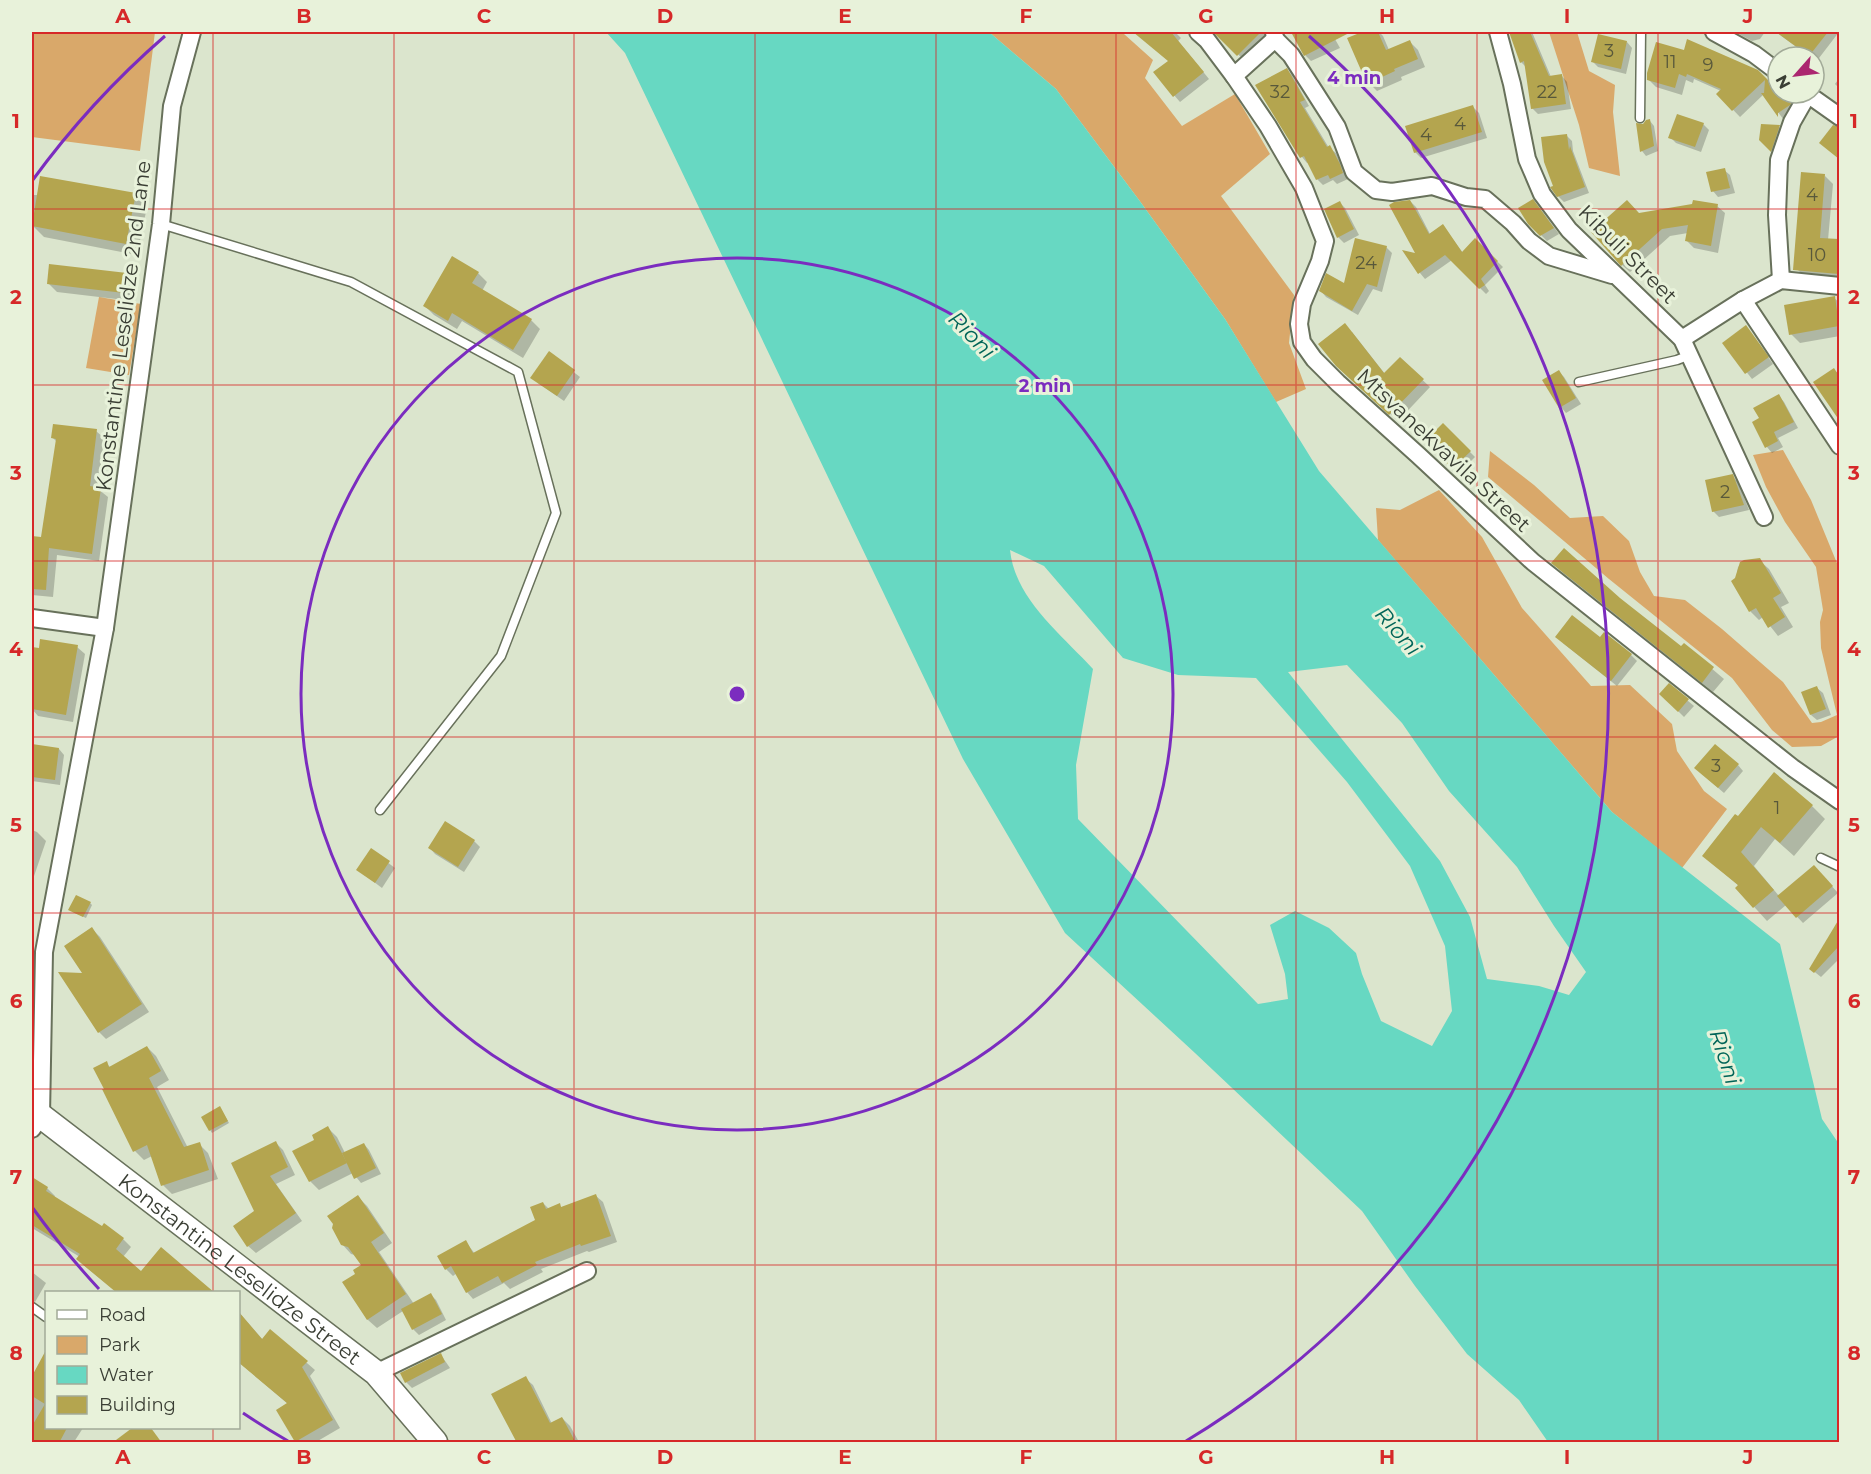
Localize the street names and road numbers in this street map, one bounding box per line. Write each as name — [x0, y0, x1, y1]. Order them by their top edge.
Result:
street label: Konstantine Leselidze 2nd Lane — [90, 159, 156, 493]
street label: Kibuli Street — [1573, 199, 1683, 309]
street label: Mtsvanekvavila Street — [1352, 363, 1536, 537]
street label: Konstantine Leselidze Street — [114, 1168, 366, 1370]

